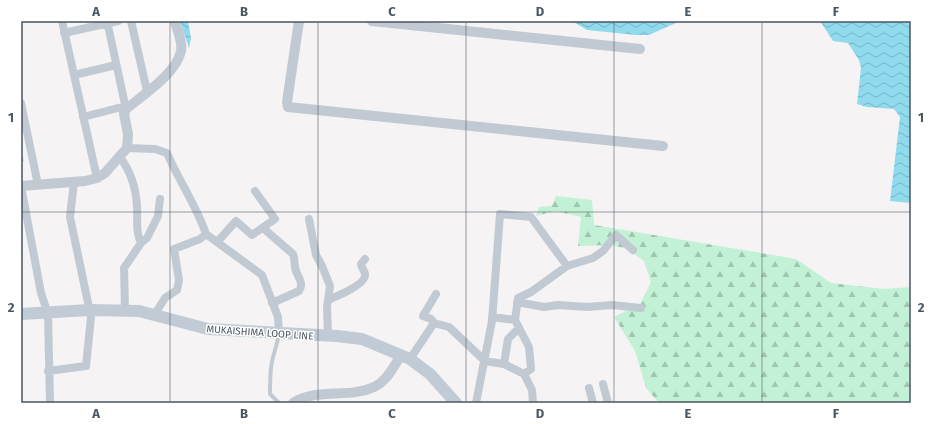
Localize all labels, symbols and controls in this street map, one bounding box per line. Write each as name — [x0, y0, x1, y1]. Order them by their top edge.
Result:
text: A — [91, 4, 100, 19]
text: B — [240, 4, 248, 19]
text: C — [388, 4, 396, 19]
text: D — [536, 4, 545, 19]
text: E — [685, 4, 692, 19]
text: F — [833, 4, 840, 19]
text: 1 — [8, 110, 14, 125]
text: 1 — [918, 110, 924, 125]
text: 2 — [8, 300, 15, 315]
text: 2 — [918, 300, 925, 315]
street label: MUKAISHIMA LOOP LINE — [206, 323, 314, 343]
text: A — [91, 406, 100, 421]
text: B — [240, 406, 248, 421]
text: C — [388, 406, 396, 421]
text: D — [536, 406, 545, 421]
text: E — [685, 406, 692, 421]
text: F — [833, 406, 840, 421]

